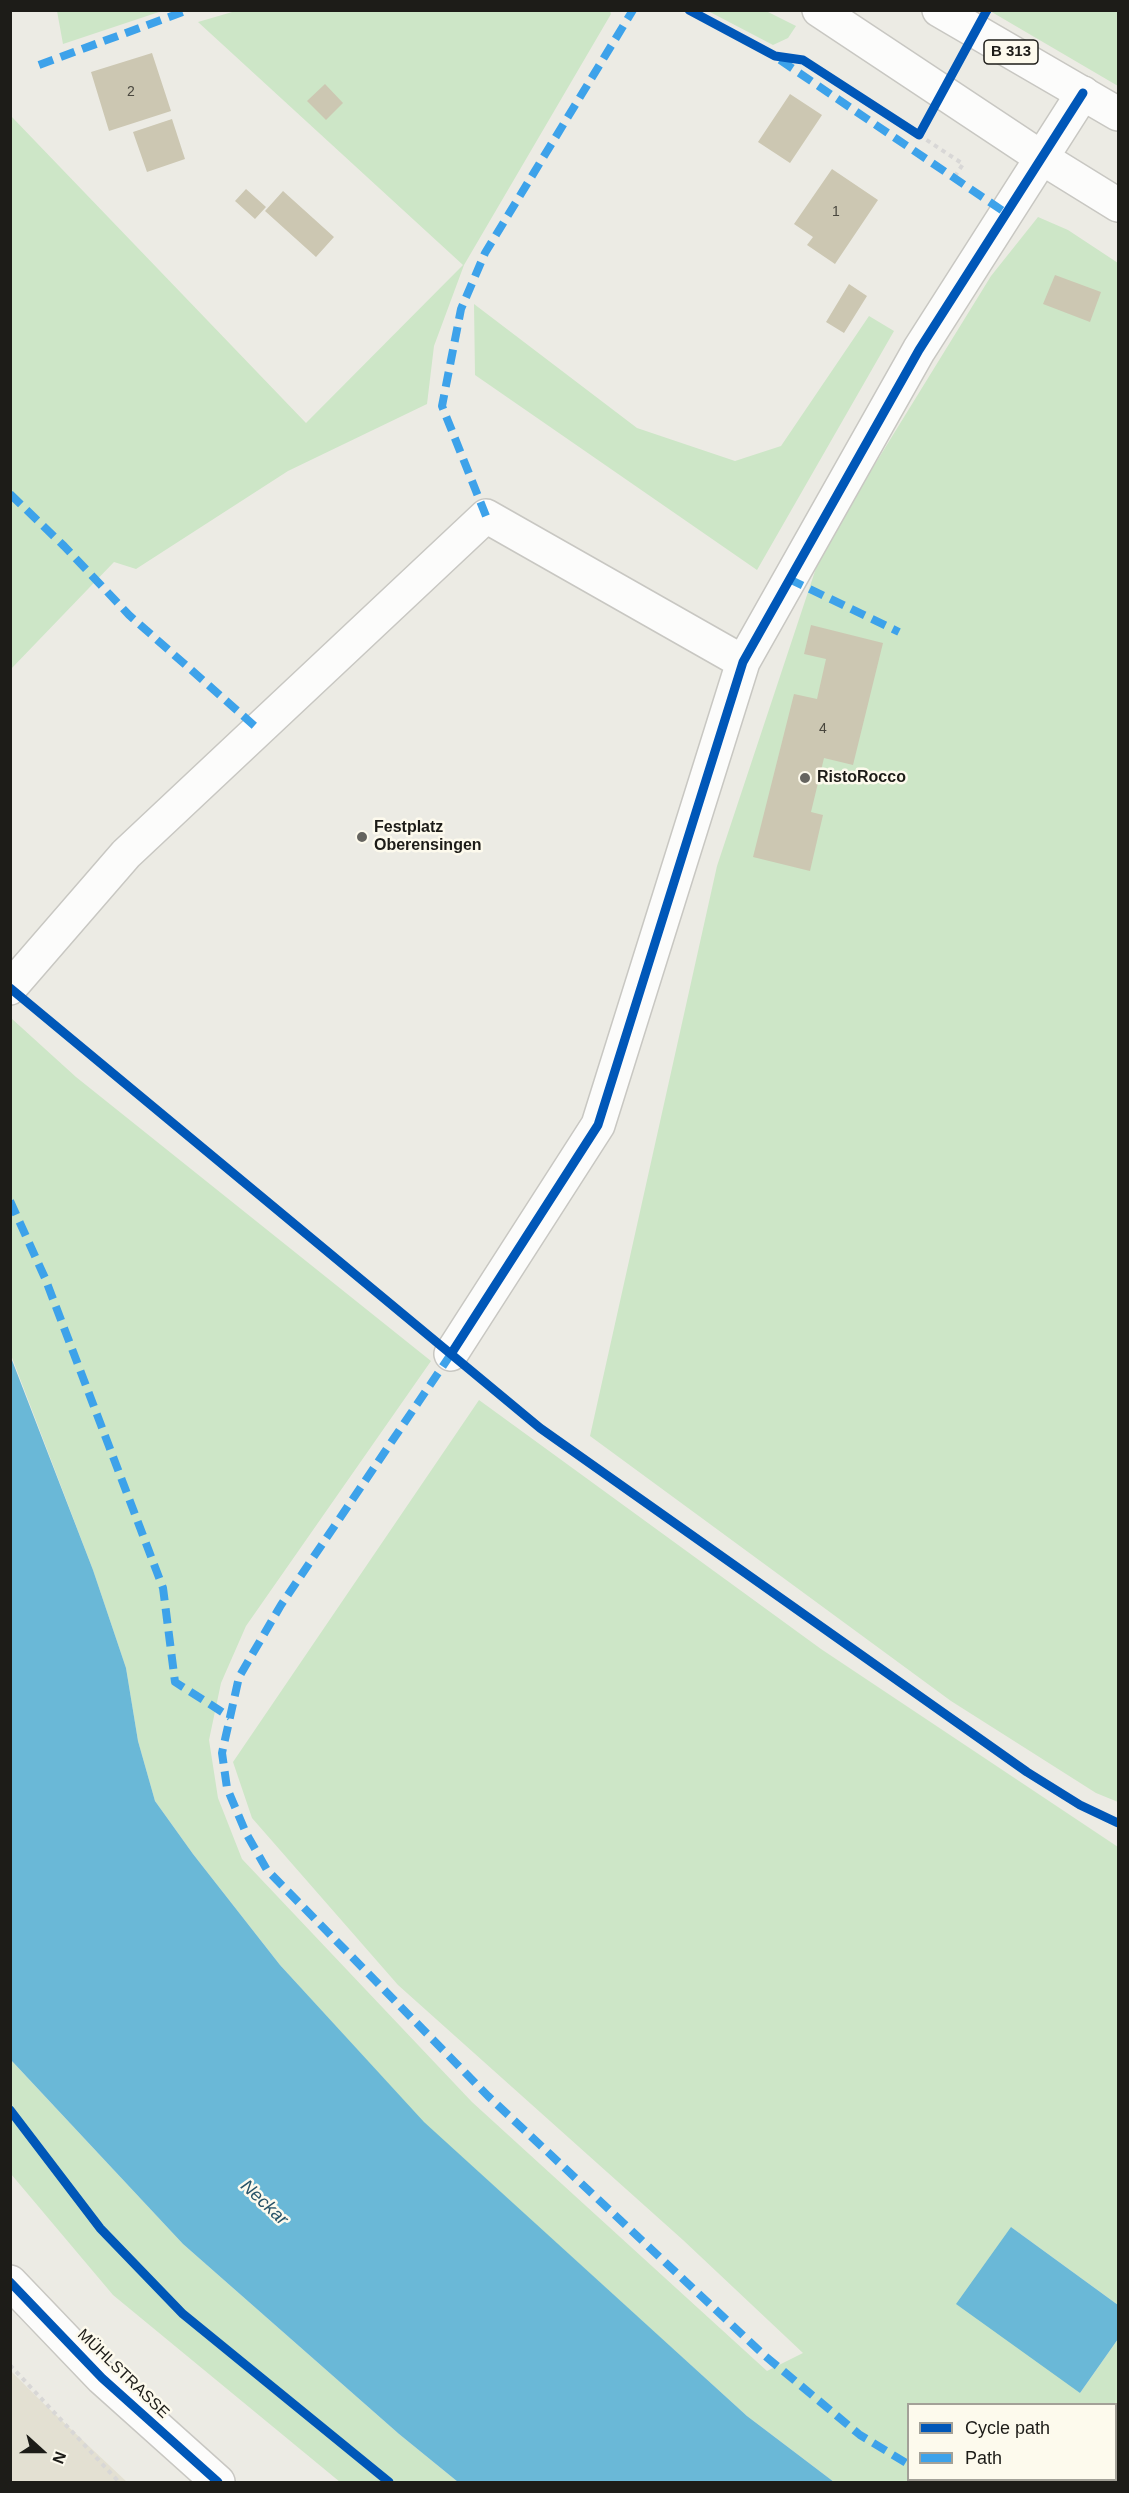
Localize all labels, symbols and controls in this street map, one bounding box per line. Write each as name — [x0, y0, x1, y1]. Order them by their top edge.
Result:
road number: B 313 — [984, 40, 1038, 64]
house number: 2 — [127, 84, 135, 100]
house number: 1 — [832, 204, 840, 220]
house number: 4 — [819, 721, 827, 737]
place label: RistoRocco — [817, 768, 906, 788]
marker: RistoRocco — [798, 771, 812, 785]
place label: Festplatz Oberensingen — [374, 818, 482, 856]
marker: Festplatz Oberensingen — [355, 830, 369, 844]
water label: Neckar — [236, 2176, 292, 2230]
street label: MÜHLSTRASSE — [73, 2325, 173, 2423]
legend — [907, 2403, 1117, 2481]
text: Cycle path — [965, 2418, 1050, 2438]
north arrow — [12, 2421, 72, 2481]
text: Path — [965, 2448, 1002, 2468]
text: N — [49, 2449, 69, 2466]

